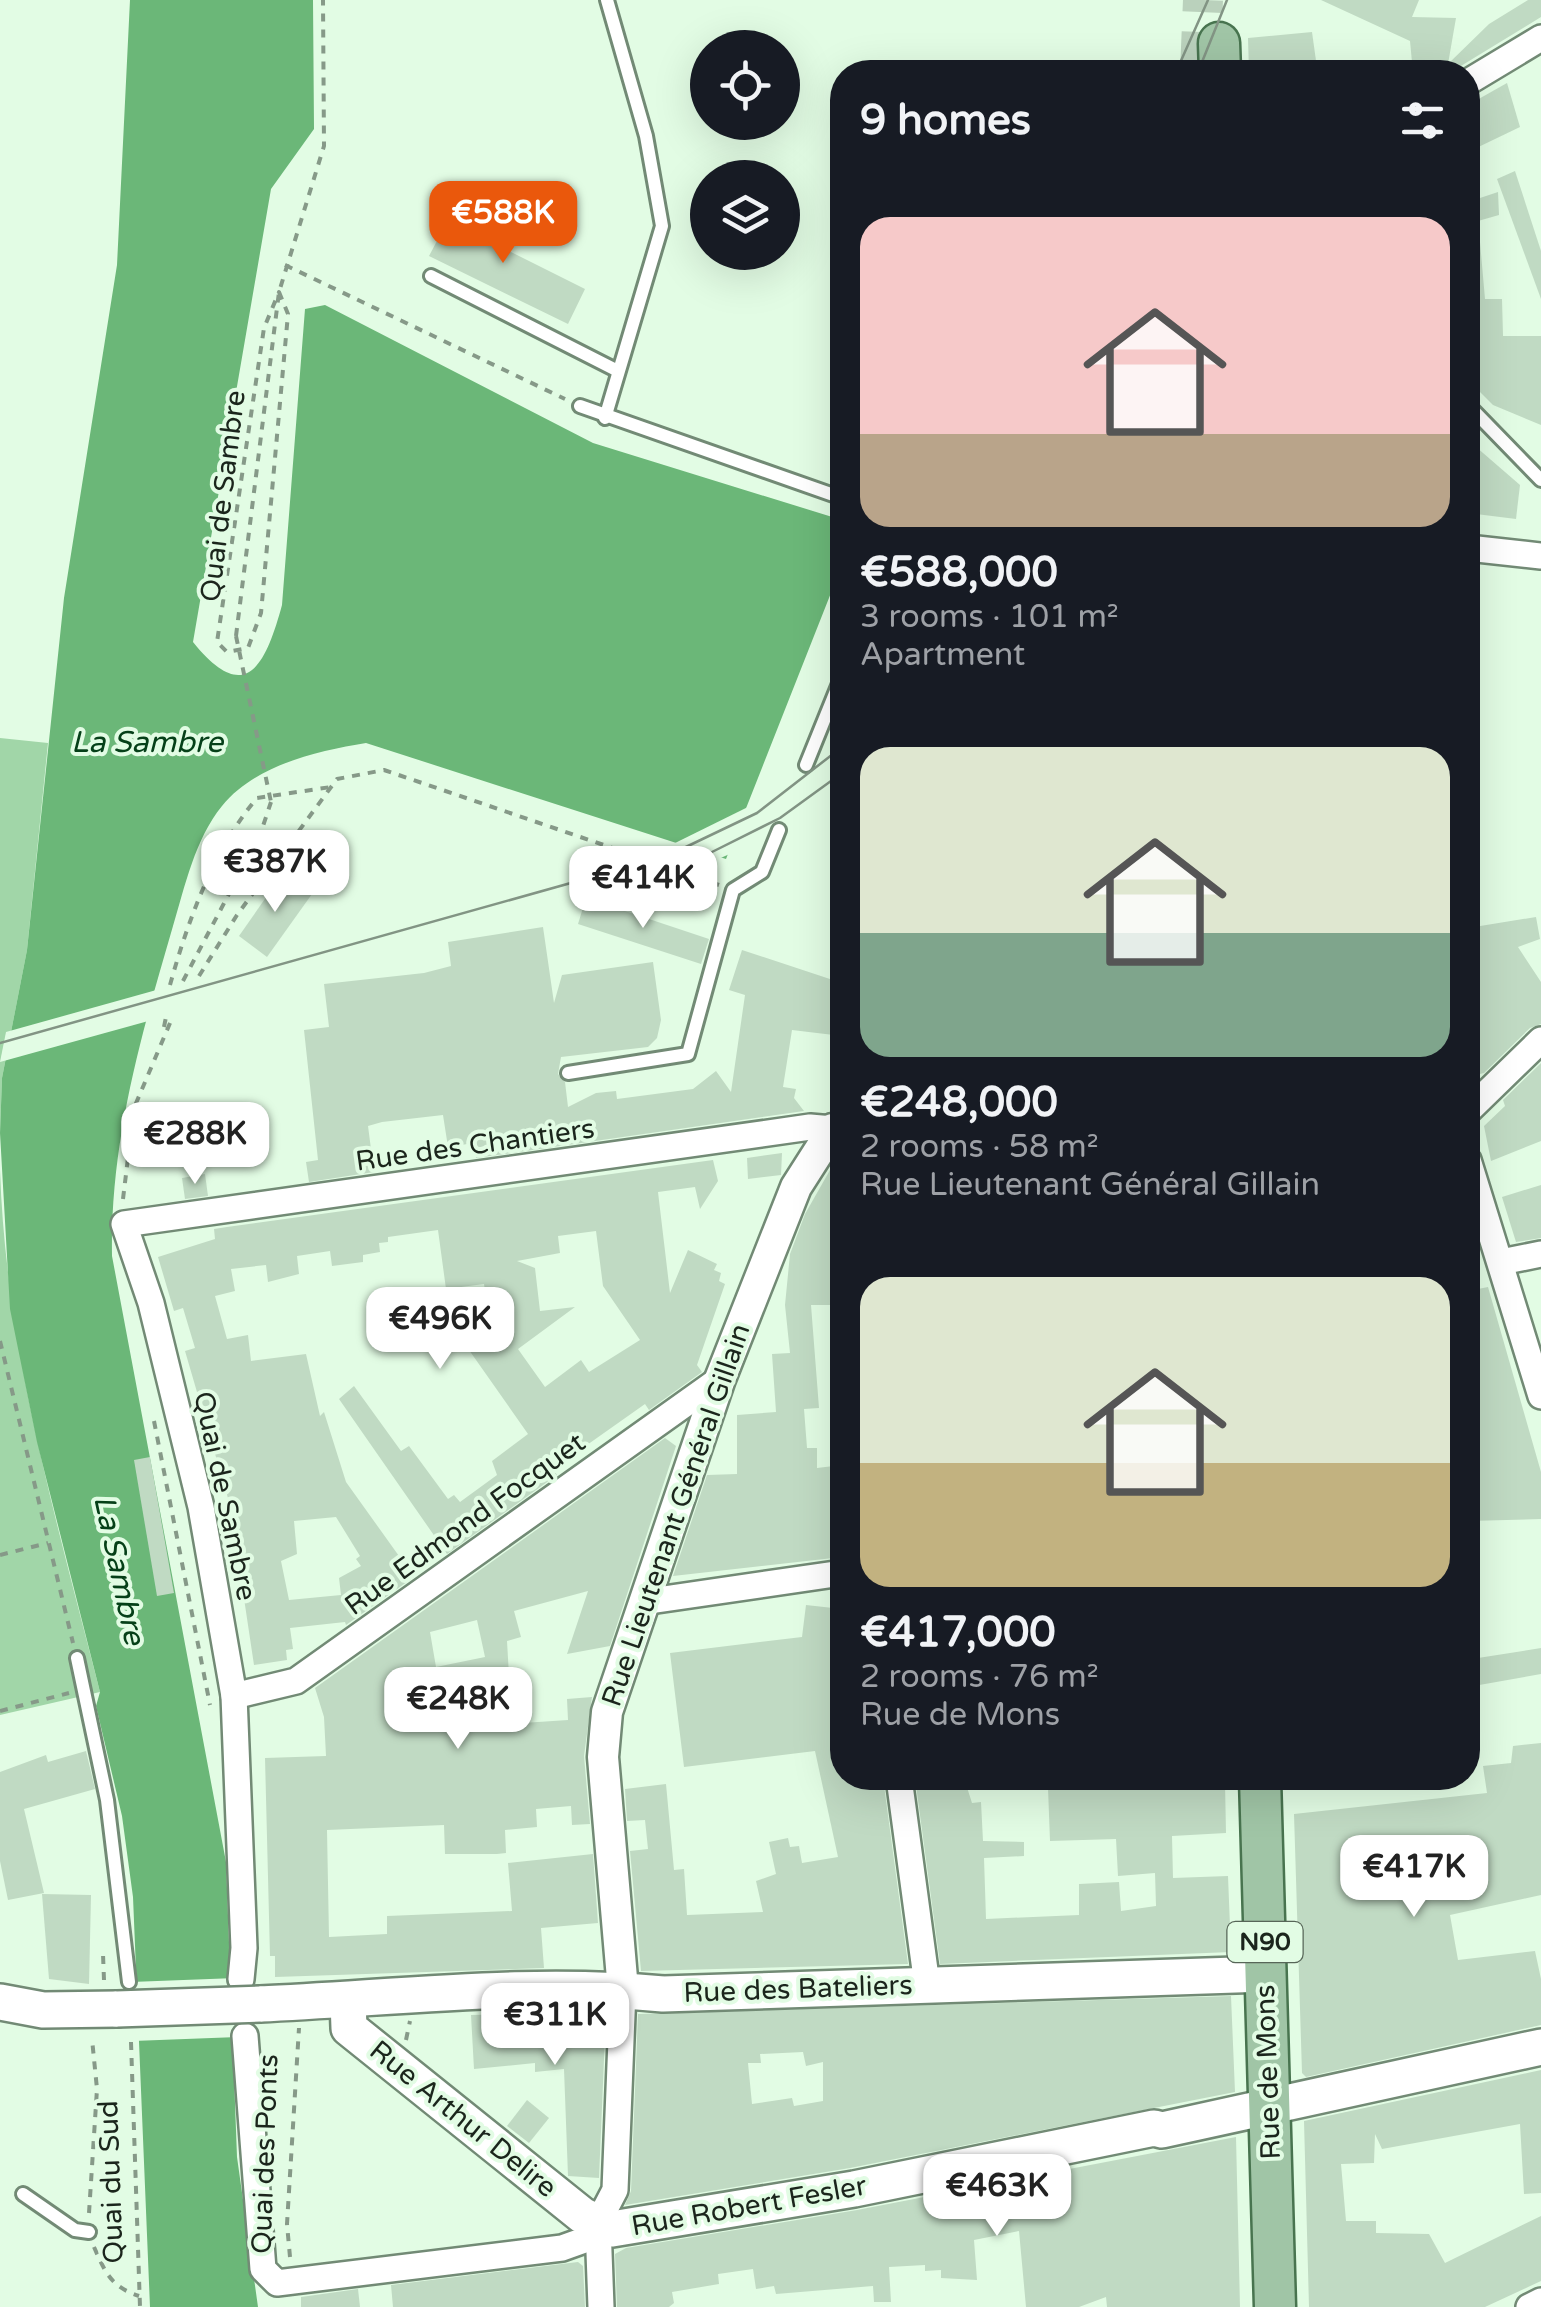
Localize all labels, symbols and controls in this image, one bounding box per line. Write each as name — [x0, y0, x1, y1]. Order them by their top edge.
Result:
map controls — [690, 30, 800, 270]
button: locate — [690, 30, 800, 140]
icon: filters — [1395, 93, 1450, 148]
text: 9 homes — [860, 95, 1031, 146]
button: layers — [690, 160, 800, 270]
pin: €588K — [433, 181, 573, 266]
text: €588K — [451, 194, 555, 232]
icon: home — [1065, 282, 1245, 462]
street label: Quai de Sambre — [193, 388, 253, 604]
text: €588,000 — [860, 547, 1058, 598]
text: 3 rooms · 101 m² — [860, 598, 1119, 636]
text: Apartment — [860, 636, 1025, 674]
water label: La Sambre — [71, 724, 225, 761]
icon: home — [1065, 812, 1245, 992]
pin: €387K — [205, 830, 345, 915]
text: €387K — [223, 843, 327, 881]
pin: €414K — [573, 846, 713, 931]
text: €414K — [591, 859, 695, 897]
text: €248,000 — [860, 1077, 1058, 1128]
pin: €288K — [125, 1102, 265, 1187]
street label: Rue des Chantiers — [353, 1111, 597, 1179]
text: €288K — [143, 1115, 247, 1153]
text: 2 rooms · 58 m² — [860, 1128, 1099, 1166]
text: Rue Lieutenant Général Gillain — [860, 1166, 1320, 1204]
pin: €496K — [370, 1287, 510, 1372]
text: €496K — [388, 1300, 492, 1338]
street label: Rue Lieutenant Général Gillain — [594, 1319, 758, 1711]
icon: home — [1065, 1342, 1245, 1522]
street label: Quai de Sambre — [186, 1388, 264, 1604]
street label: Rue Edmond Focquet — [338, 1425, 592, 1623]
water label: La Sambre — [85, 1492, 153, 1650]
text: €417,000 — [860, 1607, 1056, 1658]
text: 2 rooms · 76 m² — [860, 1658, 1099, 1696]
pin: €248K — [388, 1667, 528, 1752]
text: €248K — [406, 1680, 510, 1718]
text: Rue de Mons — [860, 1696, 1060, 1734]
pin: €417K — [1344, 1835, 1484, 1920]
text: €417K — [1362, 1848, 1466, 1886]
road number: N90 — [1228, 1922, 1302, 1962]
street label: Rue des Bateliers — [683, 1968, 913, 2010]
pin: €311K — [485, 1983, 625, 2068]
street label: Rue de Mons — [1248, 1984, 1288, 2160]
text: €311K — [503, 1996, 607, 2034]
street label: Rue Arthur Delire — [363, 2033, 563, 2205]
street label: Quai des Ponts — [245, 2053, 285, 2255]
street label: Quai du Sud — [91, 2100, 131, 2264]
pin: €463K — [927, 2154, 1067, 2239]
text: €463K — [945, 2167, 1049, 2205]
street label: Rue Robert Fesler — [629, 2169, 869, 2243]

